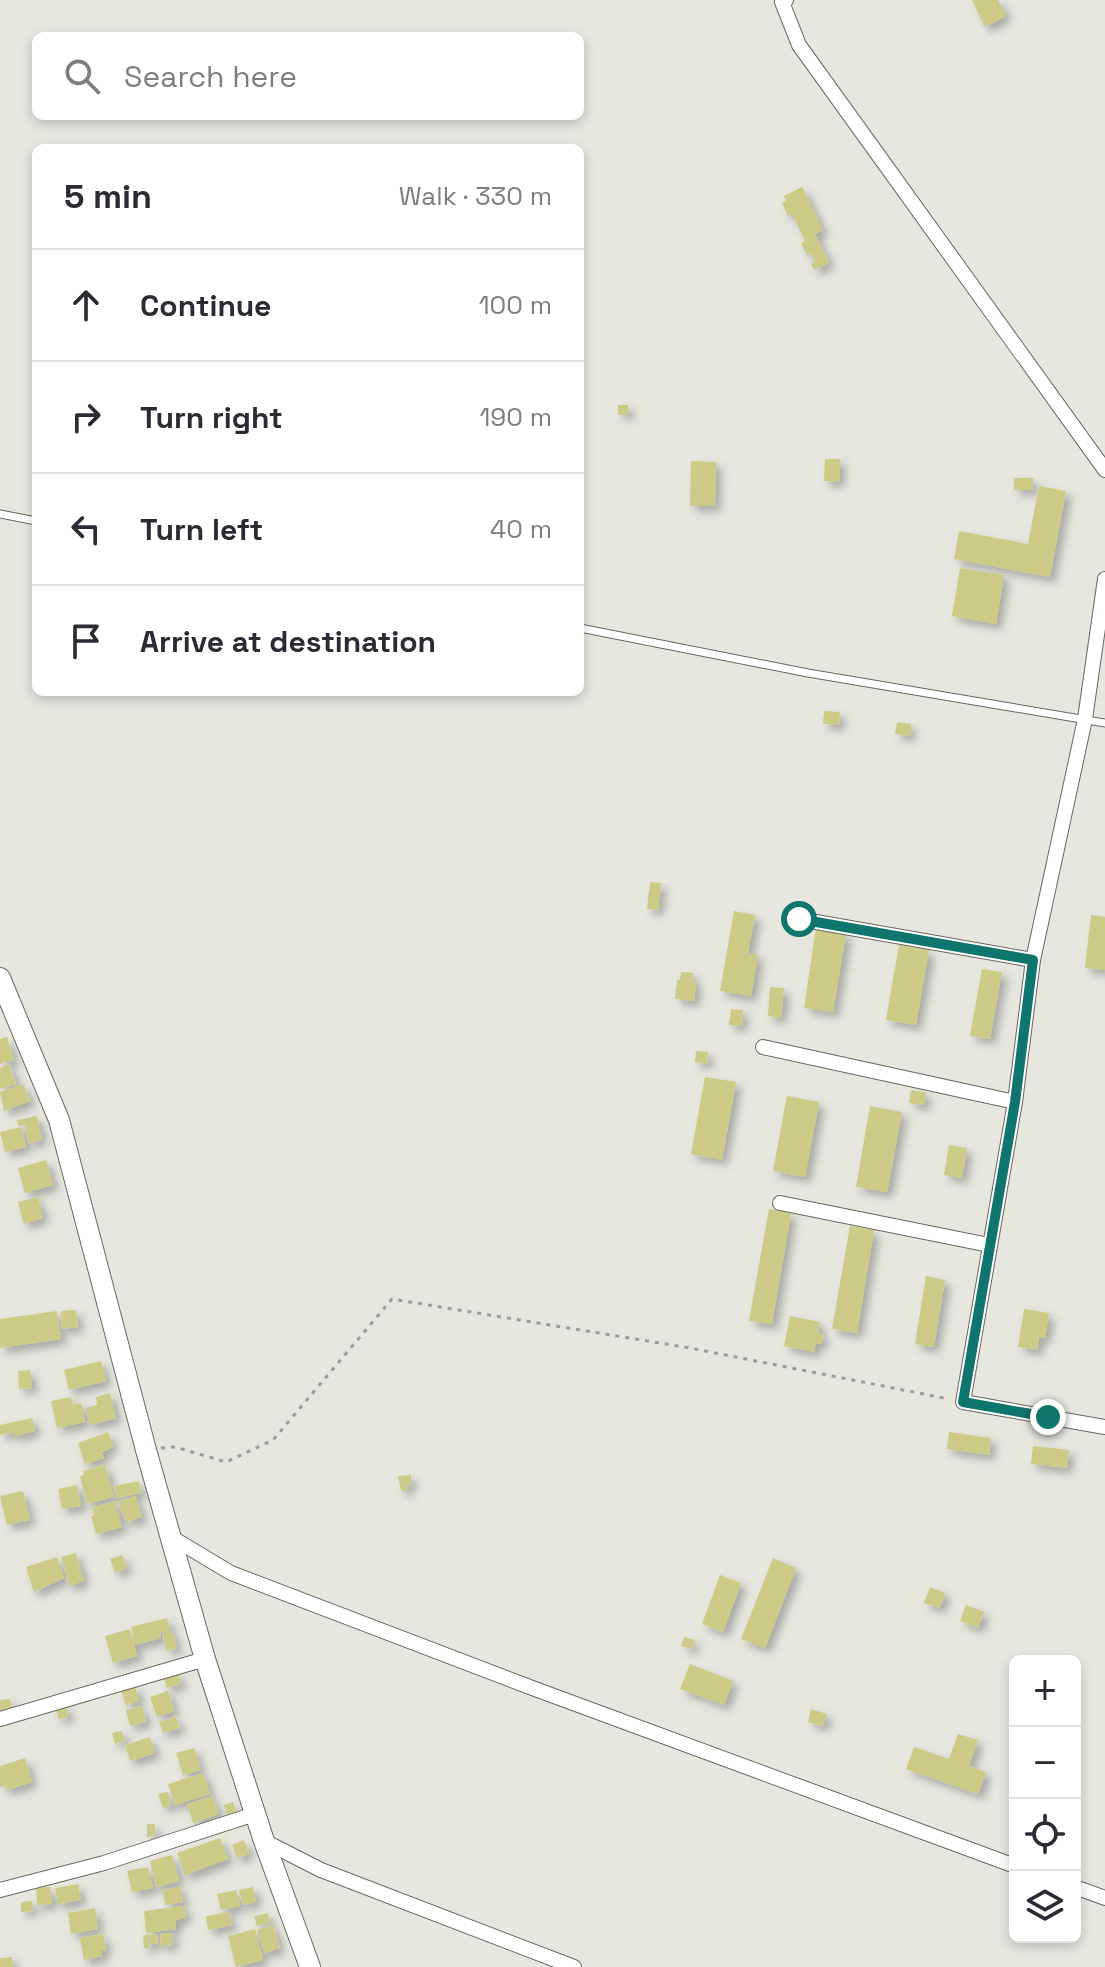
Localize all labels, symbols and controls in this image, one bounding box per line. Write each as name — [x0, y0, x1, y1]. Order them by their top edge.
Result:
search box — [32, 32, 584, 120]
icon: search — [60, 54, 104, 98]
text: Search here — [124, 57, 297, 96]
text: 5 min — [64, 175, 152, 218]
text: Walk · 330 m — [399, 179, 552, 213]
icon: ahead — [64, 283, 108, 327]
text: Continue — [140, 286, 271, 325]
text: 100 m — [479, 288, 552, 322]
icon: right — [64, 395, 108, 439]
text: Turn right — [140, 398, 283, 437]
text: 190 m — [480, 400, 552, 434]
icon: left — [64, 507, 108, 551]
text: Turn left — [140, 510, 263, 549]
text: 40 m — [490, 512, 552, 546]
icon: arrive — [64, 619, 108, 663]
text: Arrive at destination — [140, 622, 436, 661]
route start — [781, 901, 817, 937]
route end — [1030, 1399, 1066, 1435]
map controls — [1009, 1655, 1081, 1943]
button: + — [1009, 1655, 1081, 1727]
button: − — [1009, 1727, 1081, 1799]
button: locate — [1009, 1799, 1081, 1871]
button: layers — [1009, 1871, 1081, 1943]

